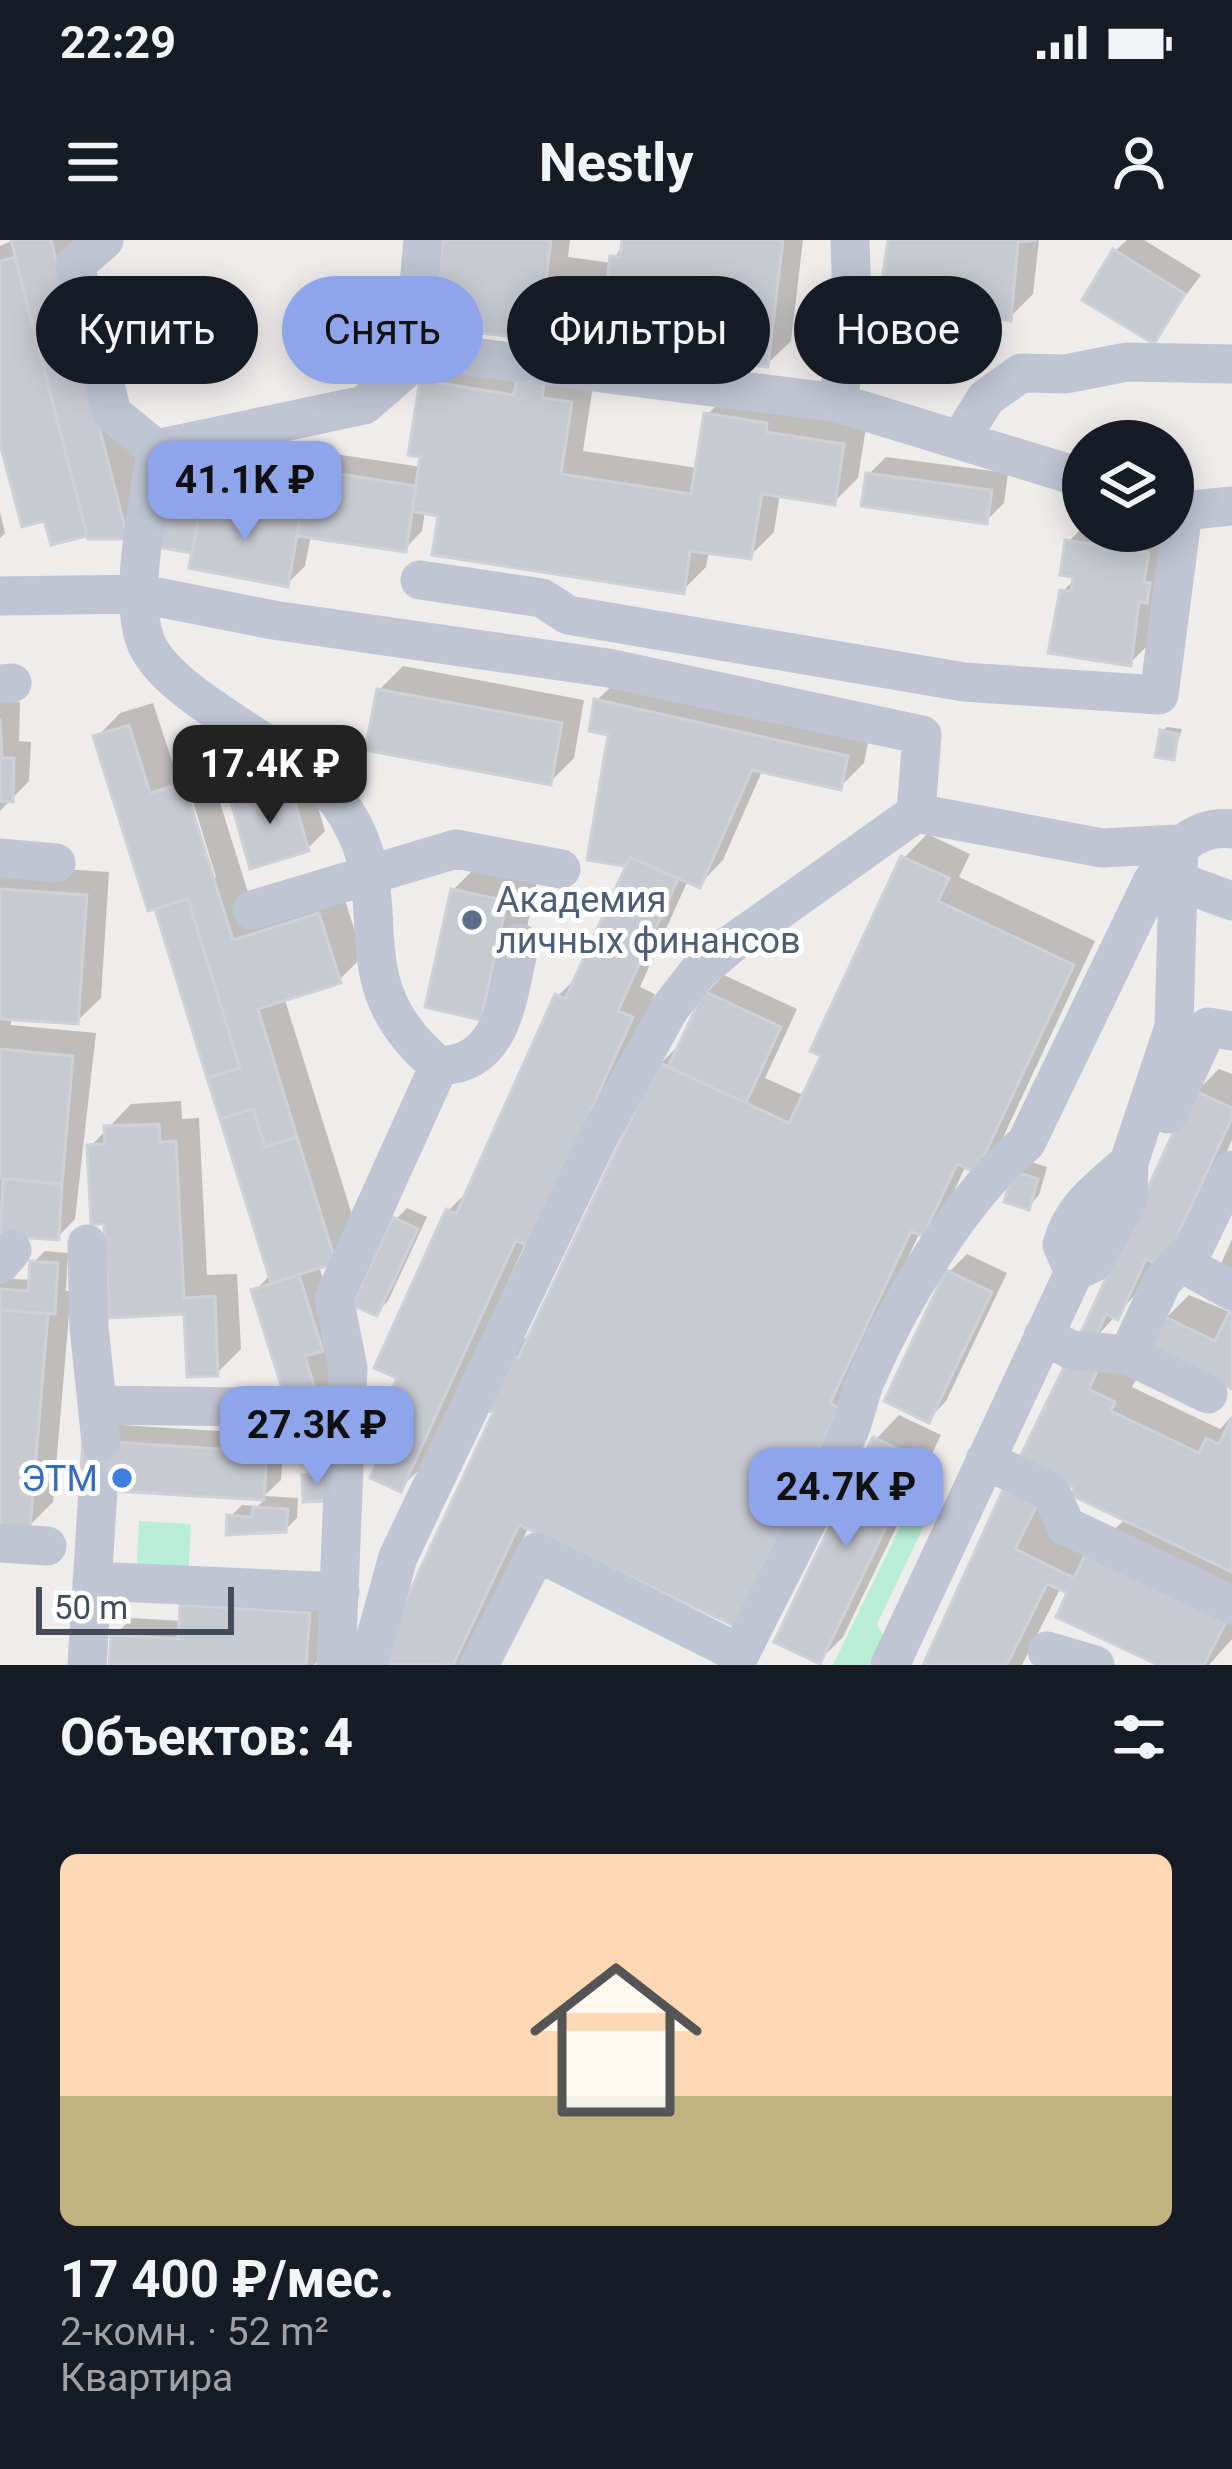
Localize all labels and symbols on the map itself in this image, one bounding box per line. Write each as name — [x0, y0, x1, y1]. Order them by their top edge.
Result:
pin: 41.1K ₽ — [134, 441, 356, 543]
pin: 17.4K ₽ — [159, 725, 381, 827]
place label: Академия личных финансов — [496, 879, 801, 962]
marker: Академия личных финансов — [459, 907, 485, 933]
pin: 27.3K ₽ — [206, 1386, 428, 1488]
pin: 24.7K ₽ — [735, 1448, 957, 1550]
place label: ЭТМ — [21, 1458, 98, 1500]
marker: ЭТМ — [109, 1465, 135, 1491]
scale bar — [36, 1581, 234, 1634]

